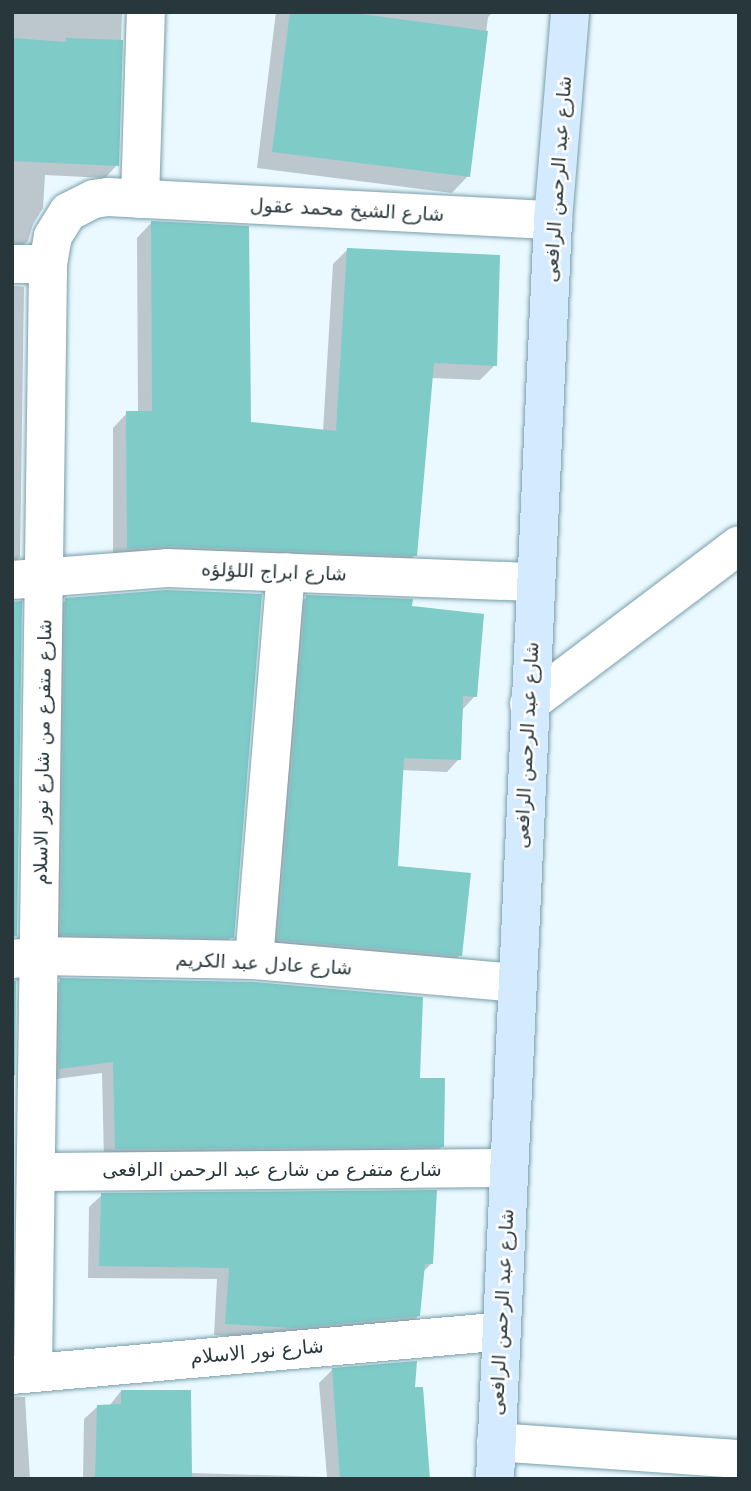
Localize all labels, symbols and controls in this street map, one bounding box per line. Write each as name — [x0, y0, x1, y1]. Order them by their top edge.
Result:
street label: شارع عبد الرحمن الرافعى — [539, 75, 577, 283]
street label: شارع الشيخ محمد عقول — [249, 194, 445, 226]
street label: شارع ابراج اللؤلؤه — [201, 558, 347, 586]
street label: شارع متفرع من شارع نور الاسلام — [29, 619, 57, 885]
street label: شارع عبد الرحمن الرافعى — [510, 641, 544, 849]
street label: شارع عادل عبد الكريم — [175, 948, 353, 980]
street label: شارع متفرع من شارع عبد الرحمن الرافعى — [102, 1159, 442, 1181]
street label: شارع عبد الرحمن الرافعى — [485, 1208, 519, 1416]
street label: شارع نور الاسلام — [189, 1335, 325, 1369]

